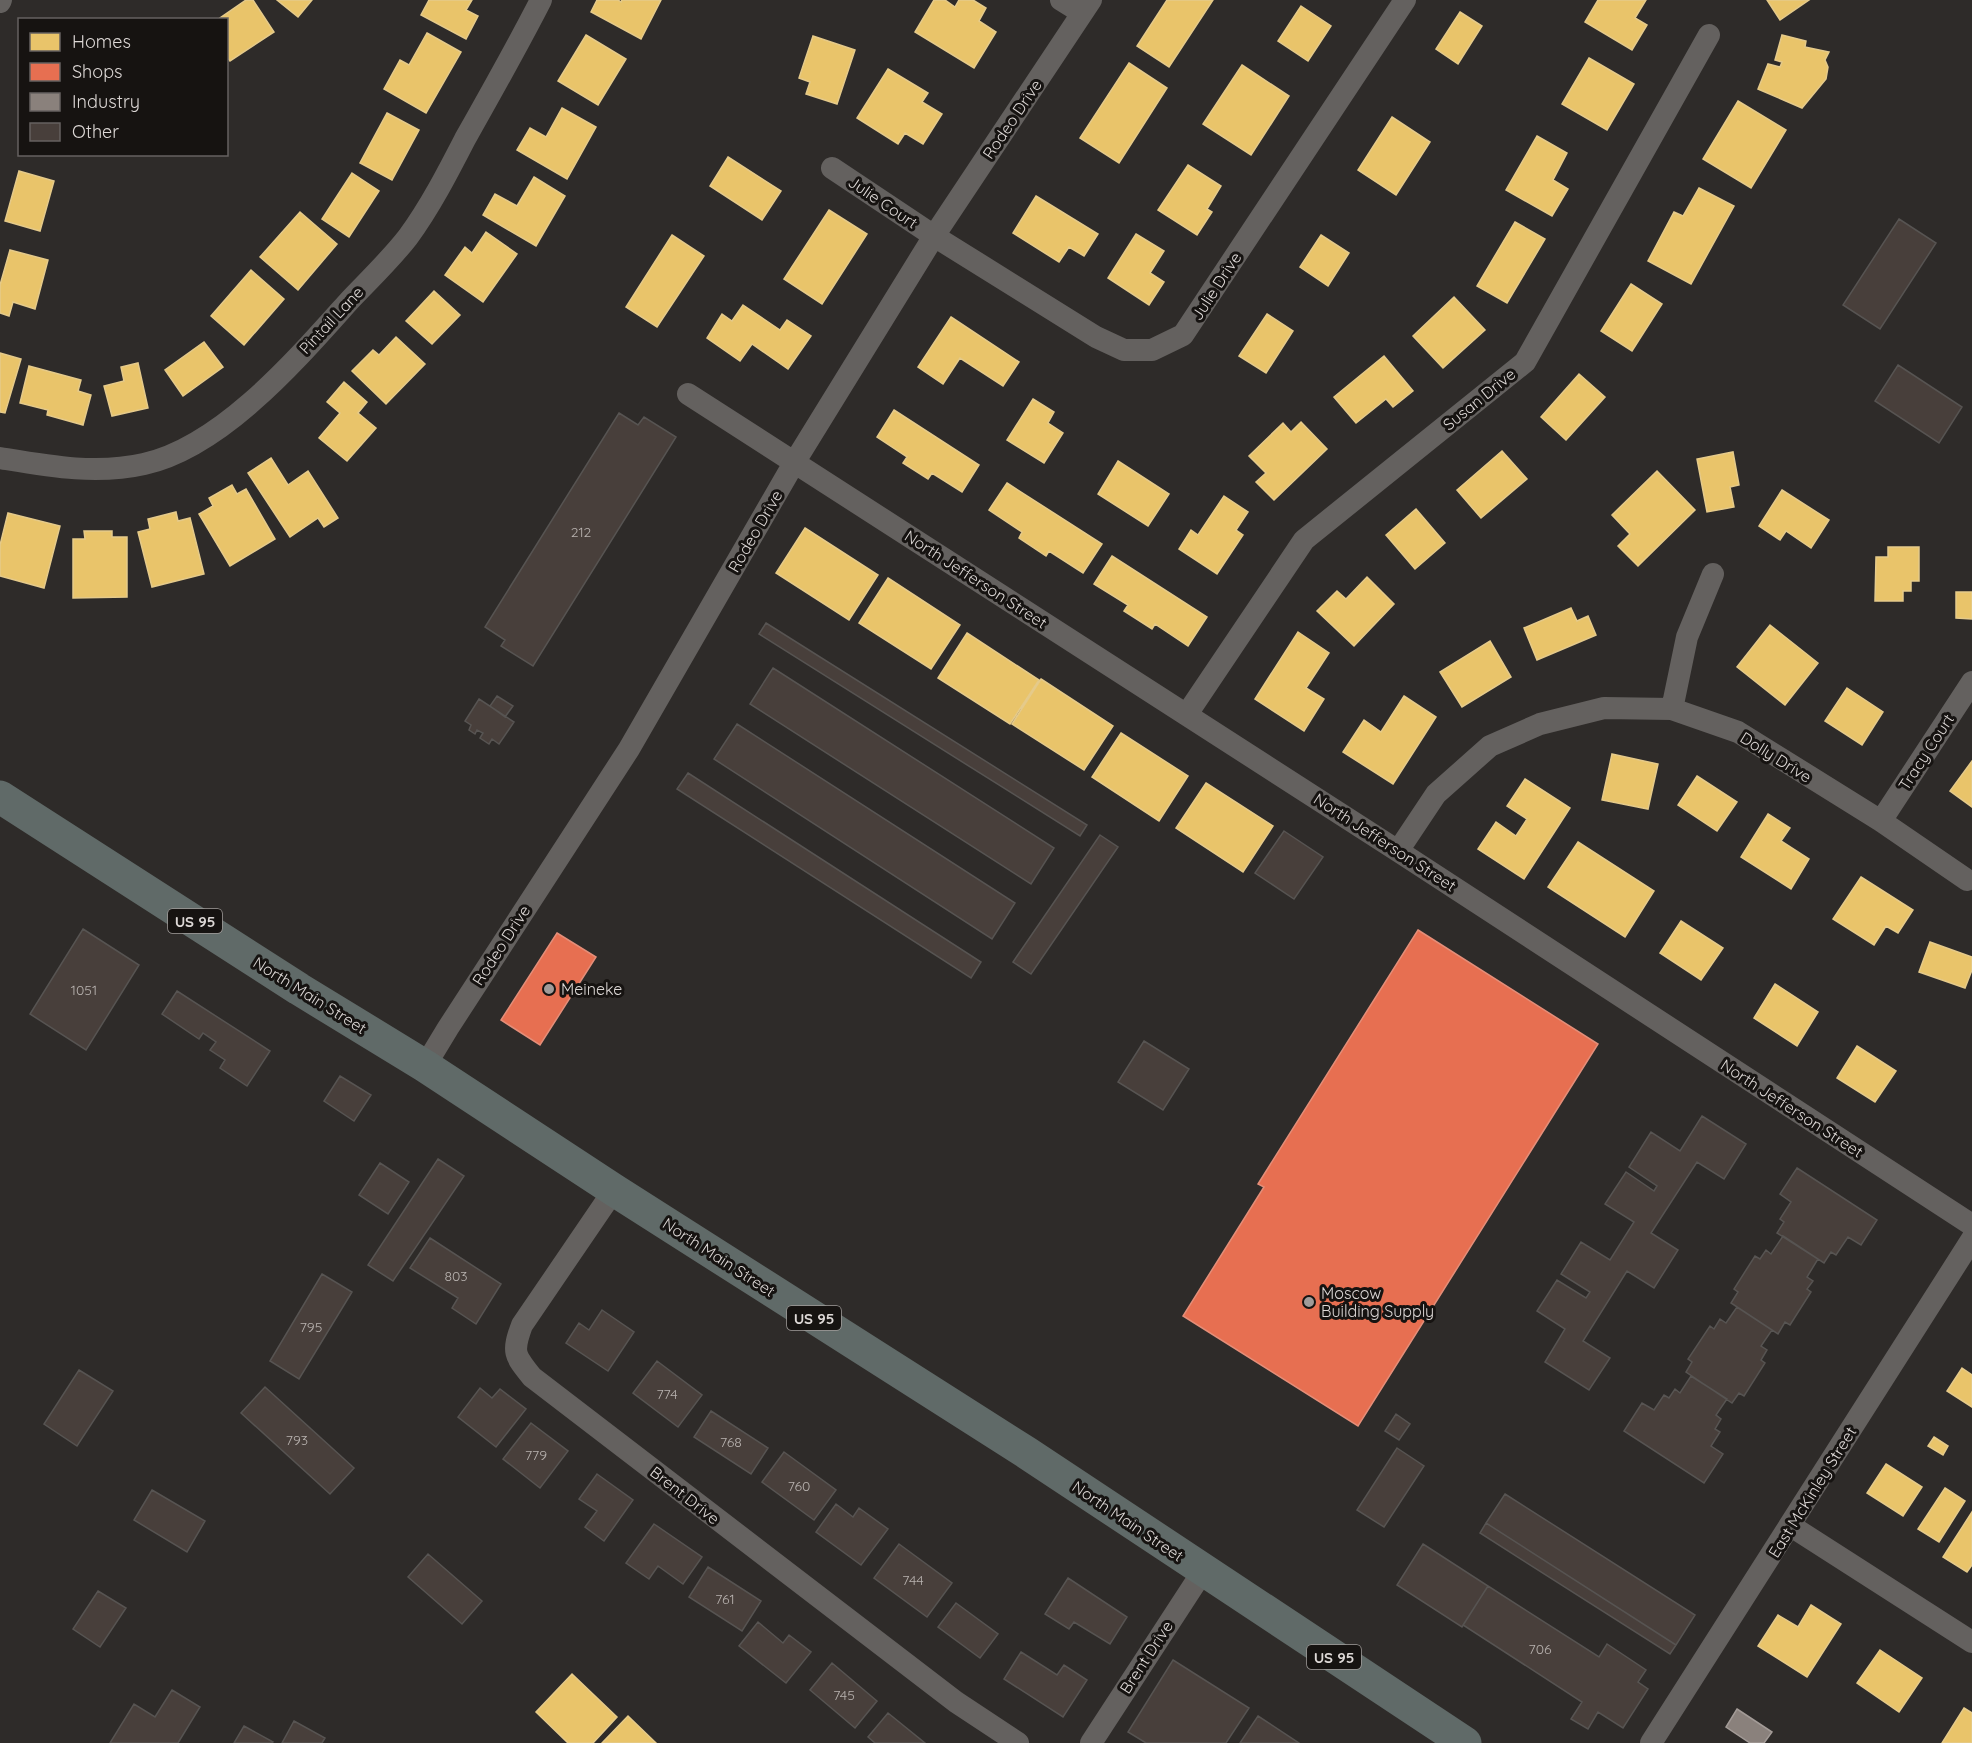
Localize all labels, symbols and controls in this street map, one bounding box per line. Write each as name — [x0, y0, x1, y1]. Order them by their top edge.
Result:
legend — [18, 18, 228, 156]
text: Homes — [72, 30, 131, 53]
text: Shops — [72, 60, 123, 83]
street label: Rodeo Drive — [978, 75, 1046, 163]
text: Industry — [72, 90, 140, 113]
text: Other — [72, 120, 119, 143]
street label: Julie Court — [844, 171, 922, 233]
street label: Julie Drive — [1187, 248, 1245, 324]
street label: Pintail Lane — [295, 282, 367, 358]
street label: Susan Drive — [1439, 364, 1519, 434]
street label: Rodeo Drive — [723, 486, 787, 576]
house number: 212 — [571, 523, 592, 541]
street label: North Jefferson Street — [901, 525, 1051, 633]
street label: Tracy Court — [1894, 710, 1958, 794]
street label: Dolly Drive — [1737, 727, 1815, 787]
street label: North Jefferson Street — [1310, 788, 1460, 896]
street label: Rodeo Drive — [468, 901, 534, 989]
road number: US 95 — [168, 909, 222, 933]
street label: North Main Street — [250, 952, 370, 1038]
place label: Meineke — [561, 979, 622, 999]
house number: 1051 — [71, 981, 97, 999]
marker: Meineke — [542, 982, 556, 996]
street label: North Jefferson Street — [1717, 1054, 1867, 1162]
street label: North Main Street — [659, 1213, 779, 1301]
house number: 803 — [444, 1267, 468, 1285]
place label: Moscow Building Supply — [1321, 1283, 1434, 1321]
marker: Moscow Building Supply — [1302, 1295, 1316, 1309]
road number: US 95 — [787, 1306, 841, 1330]
house number: 795 — [300, 1318, 322, 1336]
house number: 774 — [656, 1385, 678, 1403]
street label: East McKinley Street — [1764, 1423, 1860, 1561]
house number: 793 — [286, 1431, 308, 1449]
house number: 768 — [720, 1433, 742, 1451]
house number: 779 — [525, 1446, 547, 1464]
street label: Brent Drive — [646, 1462, 724, 1528]
street label: North Main Street — [1068, 1476, 1188, 1566]
house number: 760 — [788, 1477, 810, 1495]
house number: 744 — [902, 1571, 924, 1589]
house number: 761 — [715, 1590, 735, 1608]
street label: Brent Drive — [1115, 1617, 1177, 1697]
house number: 706 — [1528, 1640, 1552, 1658]
road number: US 95 — [1307, 1645, 1361, 1669]
house number: 745 — [833, 1686, 855, 1704]

